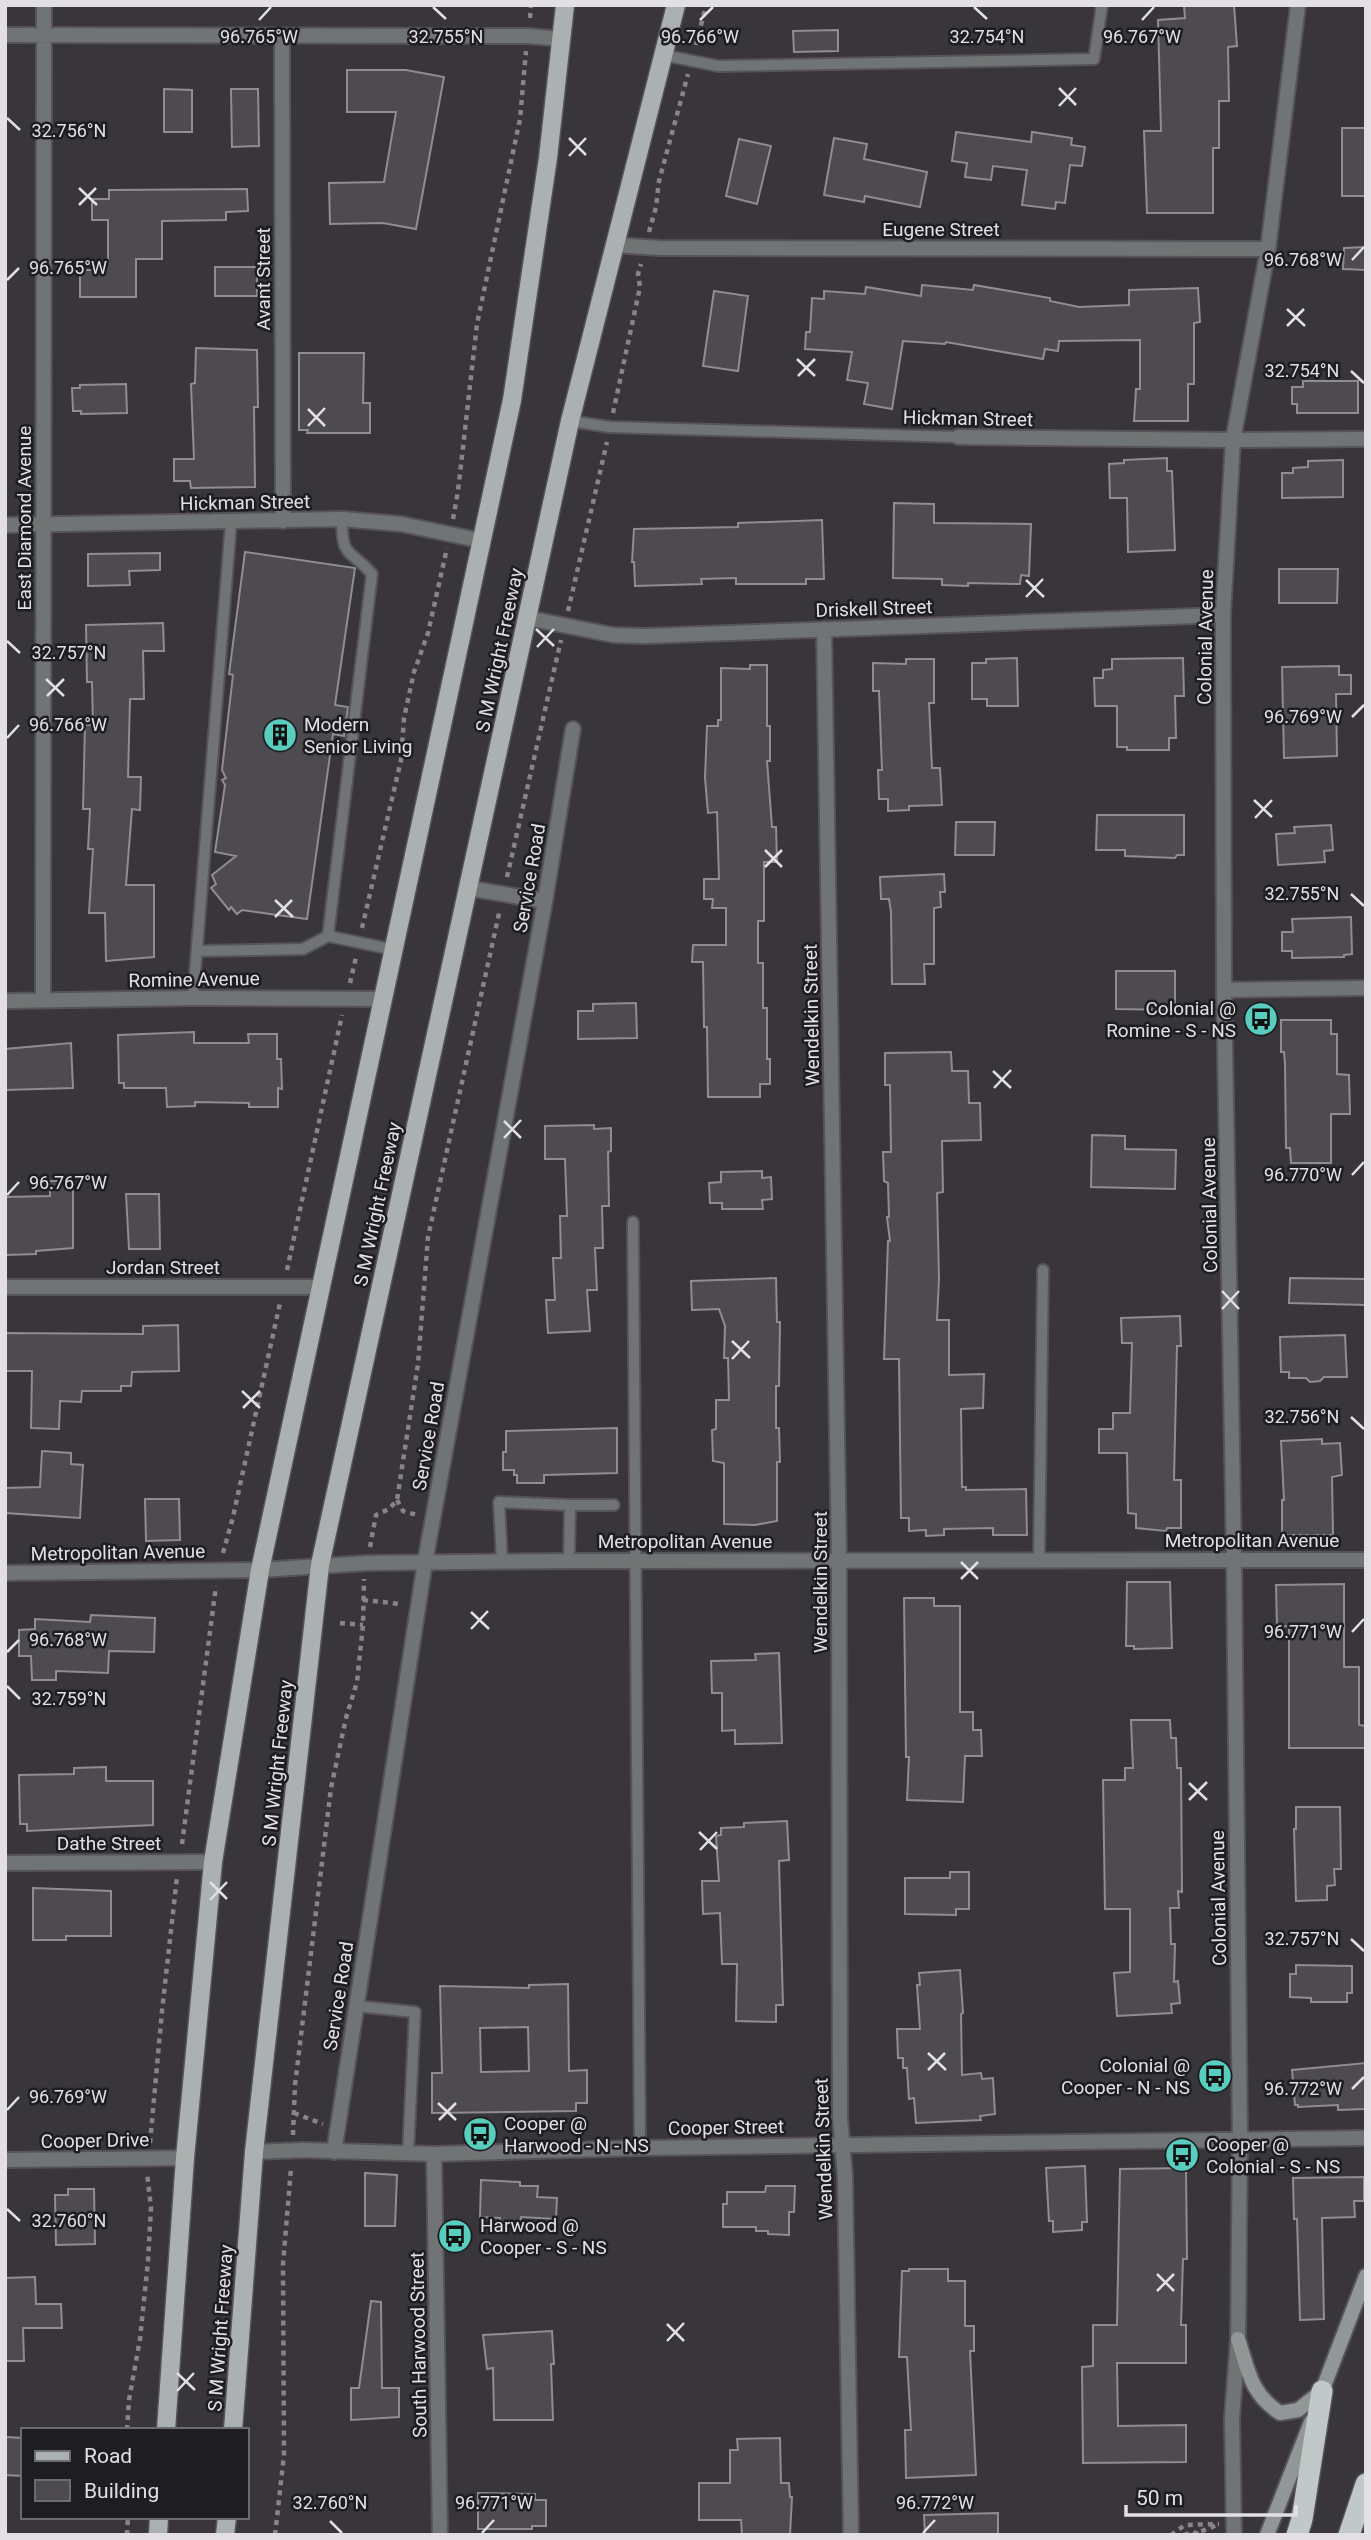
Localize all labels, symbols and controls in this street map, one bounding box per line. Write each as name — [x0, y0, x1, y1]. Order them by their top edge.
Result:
text: 96.765°W — [220, 26, 298, 47]
text: 32.755°N — [409, 26, 483, 47]
text: 96.766°W — [661, 26, 739, 47]
text: 32.754°N — [950, 26, 1024, 47]
text: 96.767°W — [1103, 26, 1181, 47]
text: 32.756°N — [32, 120, 106, 141]
street label: Eugene Street — [882, 218, 1000, 241]
street label: Avant Street — [252, 228, 275, 330]
text: 96.768°W — [1264, 249, 1342, 270]
text: 96.765°W — [29, 257, 107, 278]
text: 32.754°N — [1265, 360, 1339, 381]
street label: Hickman Street — [903, 406, 1033, 431]
street label: East Diamond Avenue — [13, 426, 36, 610]
street label: Hickman Street — [180, 490, 310, 515]
street label: S M Wright Freeway — [471, 566, 528, 734]
street label: Colonial Avenue — [1193, 569, 1218, 705]
street label: Driskell Street — [815, 595, 933, 622]
text: 32.757°N — [32, 642, 106, 663]
text: 96.769°W — [1264, 706, 1342, 727]
place label: Modern Senior Living — [304, 713, 412, 758]
text: 96.766°W — [29, 714, 107, 735]
building icon: Modern Senior Living — [261, 716, 299, 754]
street label: Service Road — [509, 822, 550, 934]
text: 32.755°N — [1265, 883, 1339, 904]
street label: Wendelkin Street — [799, 944, 824, 1086]
street label: Romine Avenue — [128, 967, 260, 992]
place label: Colonial @ Romine - S - NS — [1106, 997, 1236, 1042]
bus stop icon: Colonial @ Romine - S - NS — [1242, 1000, 1280, 1038]
street label: S M Wright Freeway — [349, 1120, 406, 1288]
street label: Colonial Avenue — [1197, 1137, 1222, 1273]
text: 96.770°W — [1264, 1164, 1342, 1185]
text: 96.767°W — [29, 1172, 107, 1193]
street label: Jordan Street — [106, 1256, 220, 1279]
street label: Service Road — [408, 1380, 449, 1492]
text: 32.756°N — [1265, 1406, 1339, 1427]
street label: Wendelkin Street — [809, 1511, 832, 1653]
street label: Metropolitan Avenue — [1165, 1529, 1339, 1552]
street label: Metropolitan Avenue — [598, 1530, 772, 1553]
street label: Metropolitan Avenue — [31, 1539, 206, 1566]
text: 96.771°W — [1264, 1621, 1342, 1642]
text: 96.768°W — [29, 1629, 107, 1650]
street label: S M Wright Freeway — [257, 1679, 298, 1847]
text: 32.759°N — [32, 1688, 106, 1709]
street label: Colonial Avenue — [1206, 1830, 1231, 1966]
street label: Dathe Street — [57, 1832, 161, 1855]
text: 32.757°N — [1265, 1928, 1339, 1949]
street label: Service Road — [319, 1940, 358, 2052]
place label: Colonial @ Cooper - N - NS — [1061, 2054, 1190, 2099]
bus stop icon: Colonial @ Cooper - N - NS — [1196, 2057, 1234, 2095]
street label: Wendelkin Street — [810, 2078, 837, 2220]
text: 96.772°W — [1264, 2078, 1342, 2099]
text: 96.769°W — [29, 2086, 107, 2107]
place label: Cooper @ Harwood - N - NS — [504, 2112, 649, 2157]
bus stop icon: Cooper @ Harwood - N - NS — [461, 2115, 499, 2153]
street label: Cooper Street — [668, 2115, 784, 2140]
street label: Cooper Drive — [41, 2128, 150, 2153]
place label: Cooper @ Colonial - S - NS — [1206, 2133, 1340, 2178]
bus stop icon: Cooper @ Colonial - S - NS — [1163, 2136, 1201, 2174]
text: 32.760°N — [32, 2210, 106, 2231]
place label: Harwood @ Cooper - S - NS — [480, 2214, 607, 2259]
bus stop icon: Harwood @ Cooper - S - NS — [436, 2217, 474, 2255]
street label: S M Wright Freeway — [203, 2244, 238, 2412]
street label: South Harwood Street — [405, 2252, 432, 2438]
legend — [21, 2428, 248, 2519]
text: Road — [84, 2444, 132, 2468]
scale bar — [1126, 2474, 1296, 2518]
text: Building — [84, 2479, 159, 2503]
text: 50 m — [1136, 2486, 1183, 2510]
text: 32.760°N — [293, 2492, 367, 2513]
text: 96.771°W — [455, 2492, 533, 2513]
text: 96.772°W — [896, 2492, 974, 2513]

